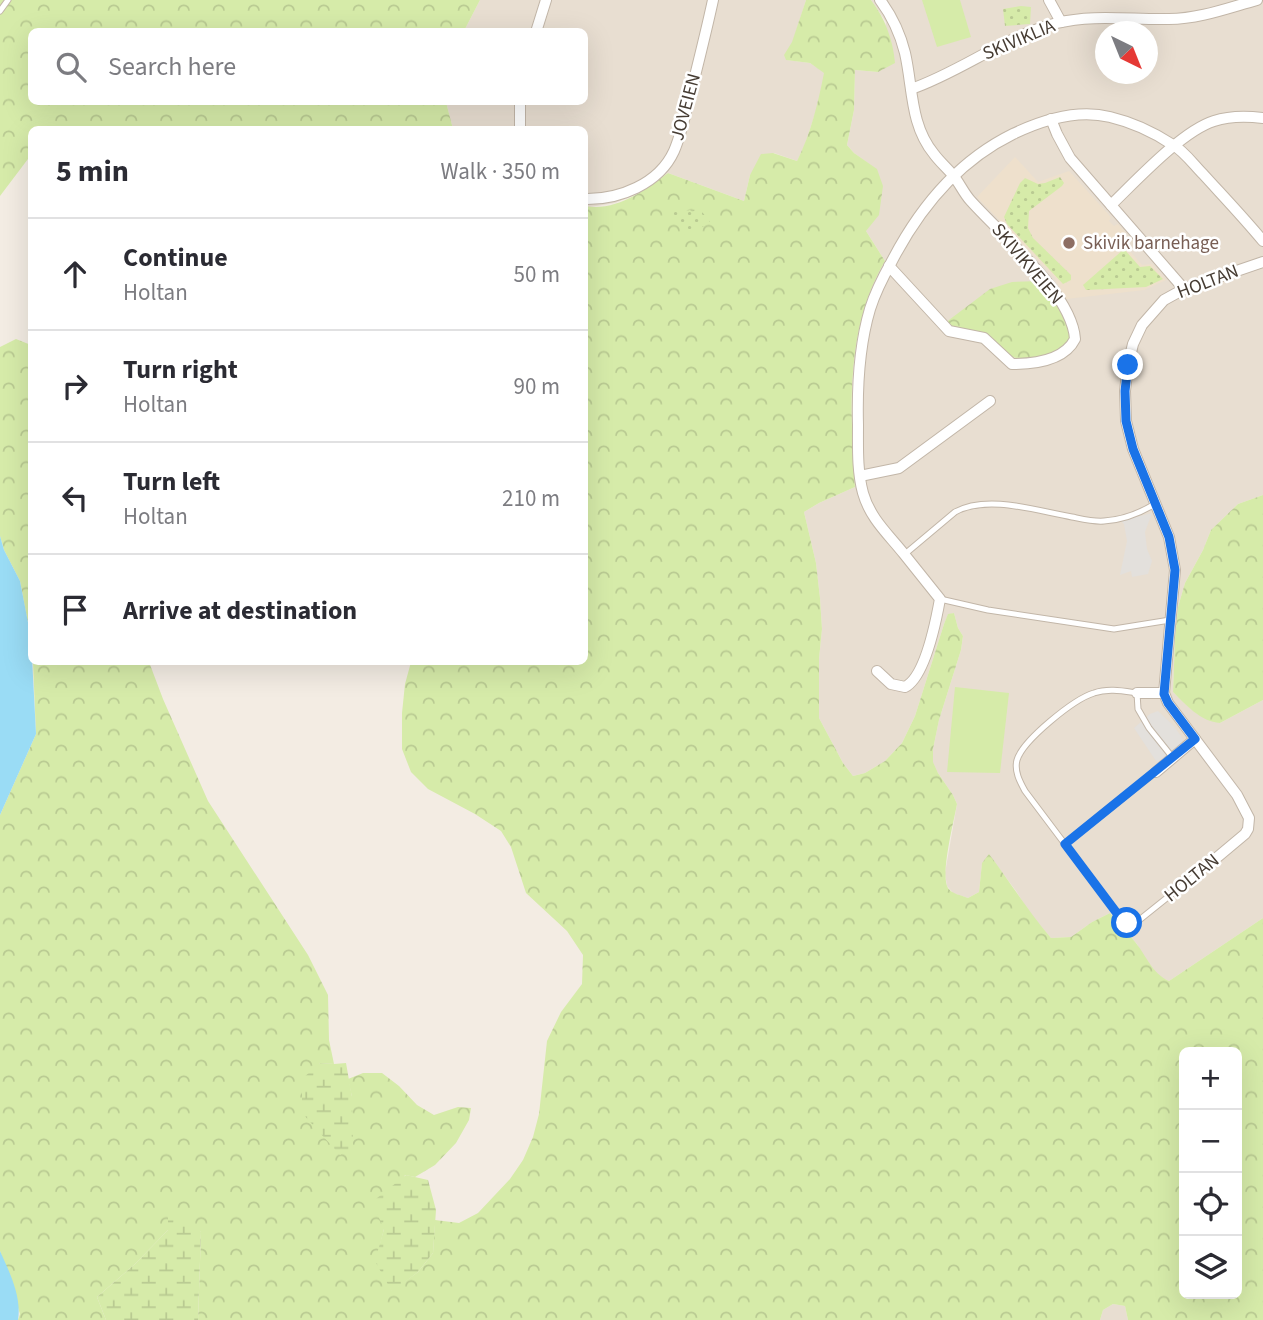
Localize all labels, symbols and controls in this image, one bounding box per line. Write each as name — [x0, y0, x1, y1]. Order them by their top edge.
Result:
street label: SKIVIKLIA — [979, 12, 1060, 67]
north arrow — [1095, 21, 1158, 84]
search box — [28, 28, 588, 105]
icon: search — [52, 48, 90, 86]
text: Search here — [108, 48, 236, 85]
street label: JOVEIEN — [664, 70, 708, 144]
text: 5 min — [56, 150, 129, 193]
text: Walk · 350 m — [441, 155, 560, 188]
street label: SKIVIKVEIEN — [985, 217, 1069, 311]
place label: Skivik barnehage — [1083, 230, 1219, 257]
marker: Skivik barnehage — [1061, 235, 1077, 251]
text: Continue — [123, 239, 228, 276]
icon: ahead — [56, 255, 94, 293]
text: 50 m — [513, 258, 560, 291]
street label: HOLTAN — [1173, 258, 1243, 306]
text: Holtan — [123, 276, 188, 309]
route end — [1112, 349, 1143, 380]
text: Turn right — [123, 351, 238, 388]
icon: right — [56, 367, 94, 405]
text: 90 m — [513, 370, 560, 403]
text: Holtan — [123, 388, 188, 421]
text: Turn left — [123, 463, 220, 500]
icon: left — [56, 479, 94, 517]
text: 210 m — [502, 482, 560, 515]
text: Holtan — [123, 500, 188, 533]
icon: arrive — [56, 591, 94, 629]
text: Arrive at destination — [123, 592, 357, 629]
street label: HOLTAN — [1159, 847, 1225, 909]
route start — [1111, 907, 1142, 938]
map controls — [1179, 1047, 1242, 1299]
button: + — [1179, 1047, 1242, 1110]
button: − — [1179, 1110, 1242, 1173]
button: locate — [1179, 1173, 1242, 1236]
button: layers — [1179, 1236, 1242, 1299]

